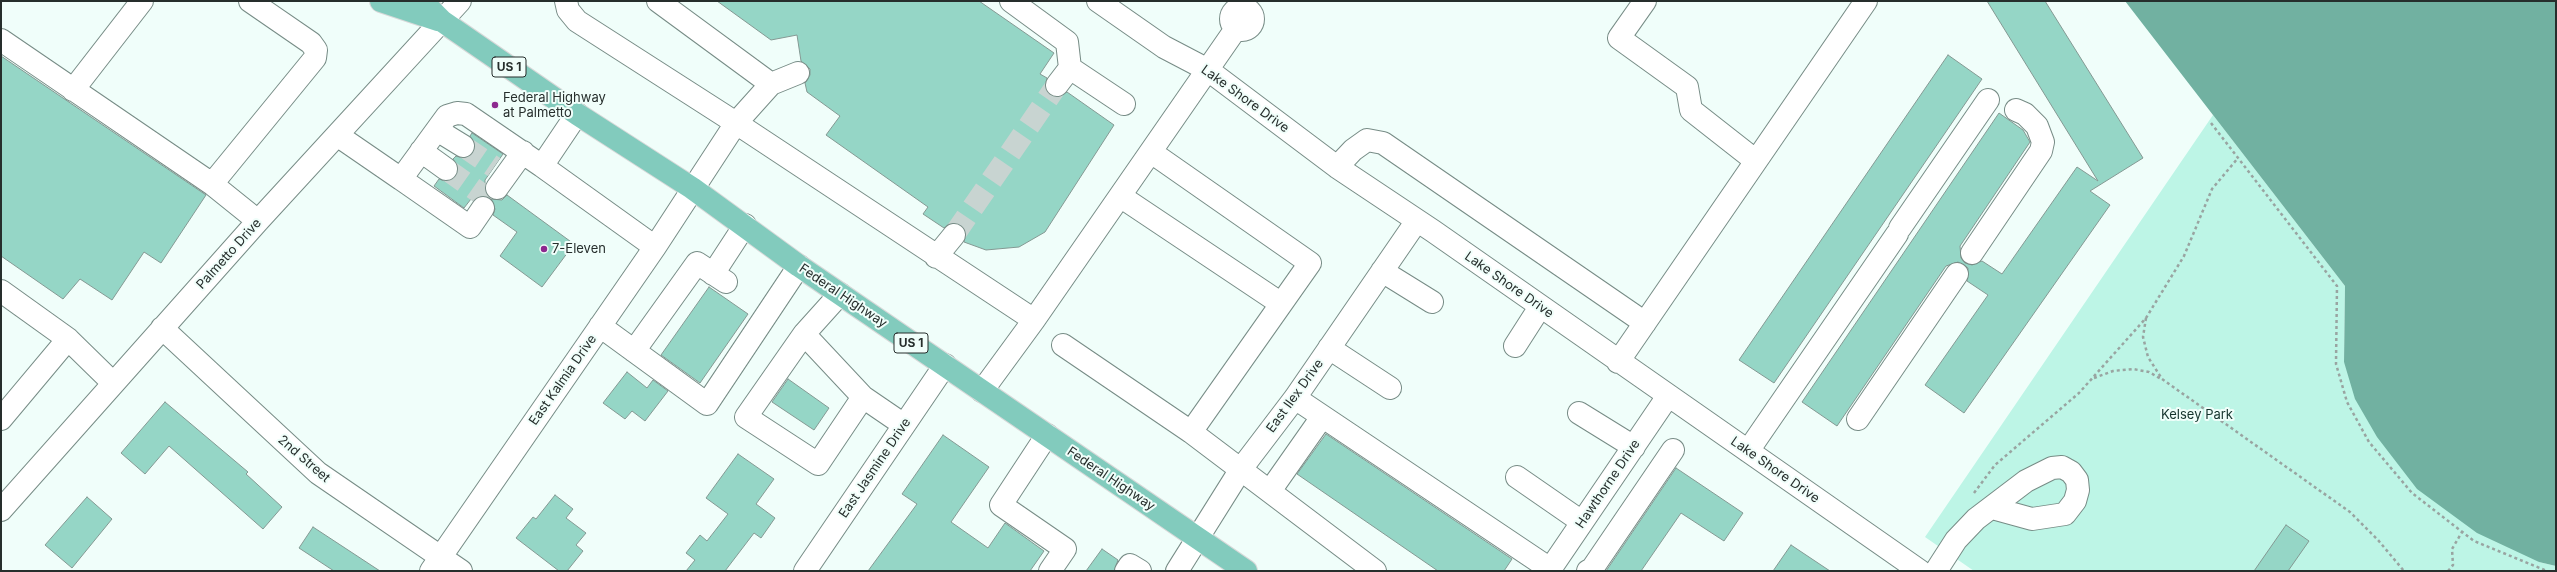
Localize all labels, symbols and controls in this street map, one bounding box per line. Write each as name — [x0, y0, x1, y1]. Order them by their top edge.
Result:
road number: US 1 — [492, 57, 526, 77]
street label: Lake Shore Drive — [1198, 62, 1292, 136]
place label: Federal Highway at Palmetto — [503, 90, 606, 121]
marker: Federal Highway at Palmetto — [490, 100, 500, 110]
street label: Palmetto Drive — [193, 216, 265, 292]
place label: 7-Eleven — [552, 241, 606, 257]
marker: 7-Eleven — [539, 244, 549, 254]
street label: Lake Shore Drive — [1462, 249, 1556, 321]
street label: Federal Highway — [796, 261, 890, 331]
street label: East Kalmia Drive — [526, 332, 600, 428]
road number: US 1 — [894, 333, 928, 353]
street label: East Ilex Drive — [1263, 356, 1327, 436]
park label: Kelsey Park — [2161, 407, 2233, 423]
street label: East Jasmine Drive — [836, 415, 914, 521]
street label: 2nd Street — [275, 432, 333, 486]
street label: Lake Shore Drive — [1728, 434, 1822, 506]
street label: Hawthorne Drive — [1573, 437, 1643, 531]
street label: Federal Highway — [1064, 444, 1158, 514]

